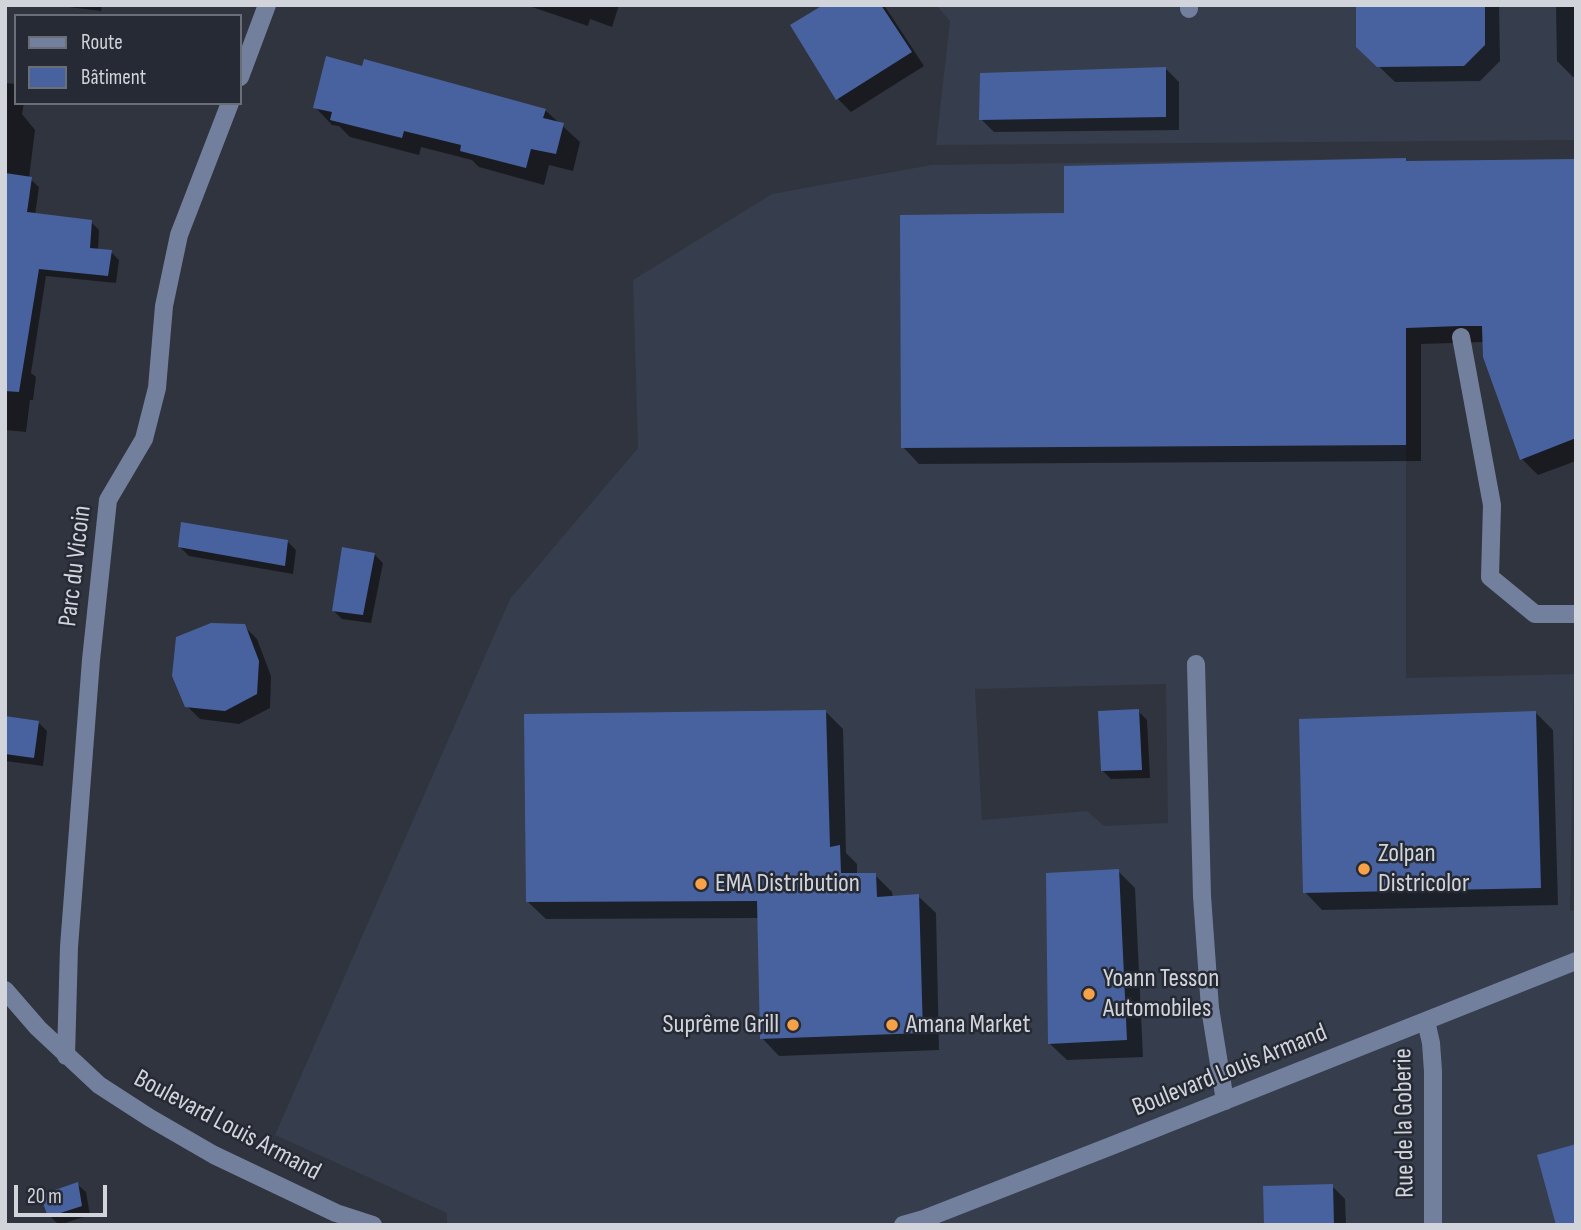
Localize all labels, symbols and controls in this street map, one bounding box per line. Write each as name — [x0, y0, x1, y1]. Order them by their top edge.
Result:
legend — [14, 14, 242, 105]
text: Route — [81, 30, 123, 55]
text: Bâtiment — [81, 65, 146, 90]
street label: Parc du Vicoin — [53, 504, 99, 628]
place label: Zolpan Districolor — [1378, 838, 1469, 900]
marker: Zolpan Districolor — [1356, 861, 1372, 877]
place label: EMA Distribution — [715, 868, 860, 900]
marker: EMA Distribution — [693, 876, 709, 892]
place label: Yoann Tesson Automobiles — [1103, 963, 1219, 1024]
marker: Yoann Tesson Automobiles — [1081, 986, 1097, 1002]
place label: Suprême Grill — [662, 1009, 779, 1041]
place label: Amana Market — [906, 1009, 1030, 1041]
marker: Suprême Grill — [785, 1017, 801, 1033]
marker: Amana Market — [884, 1017, 900, 1033]
street label: Boulevard Louis Armand — [1128, 1018, 1332, 1124]
street label: Rue de la Goberie — [1388, 1048, 1422, 1198]
street label: Boulevard Louis Armand — [128, 1064, 326, 1188]
scale bar — [18, 1170, 110, 1214]
text: 20 m — [27, 1184, 62, 1209]

